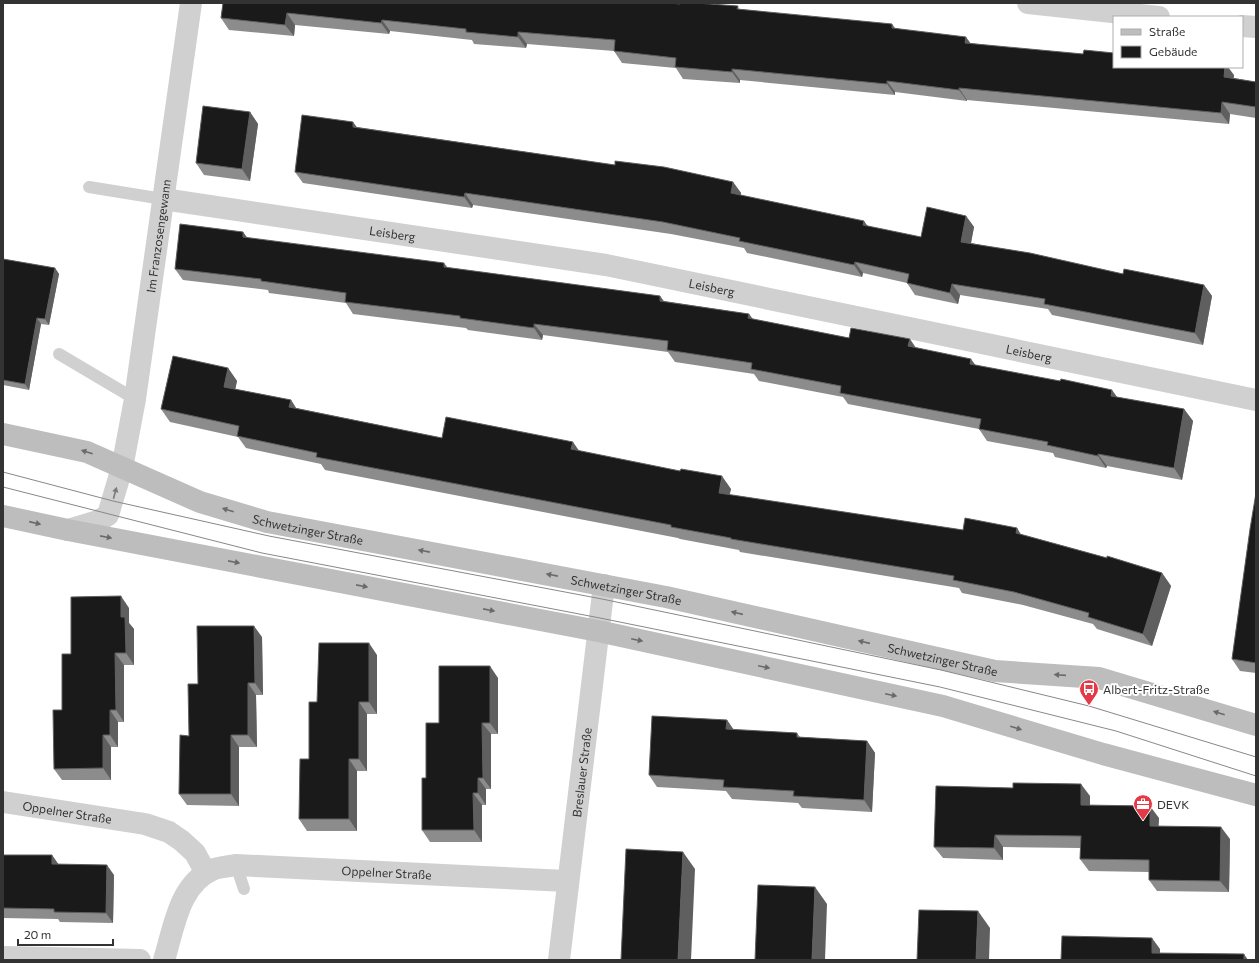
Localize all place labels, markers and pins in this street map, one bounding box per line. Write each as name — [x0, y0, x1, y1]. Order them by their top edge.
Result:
bus stop icon: Albert-Fritz-Straße — [1078, 678, 1100, 706]
place label: Albert-Fritz-Straße — [1103, 682, 1209, 696]
office icon: DEVK — [1132, 793, 1154, 821]
place label: DEVK — [1157, 797, 1189, 811]

